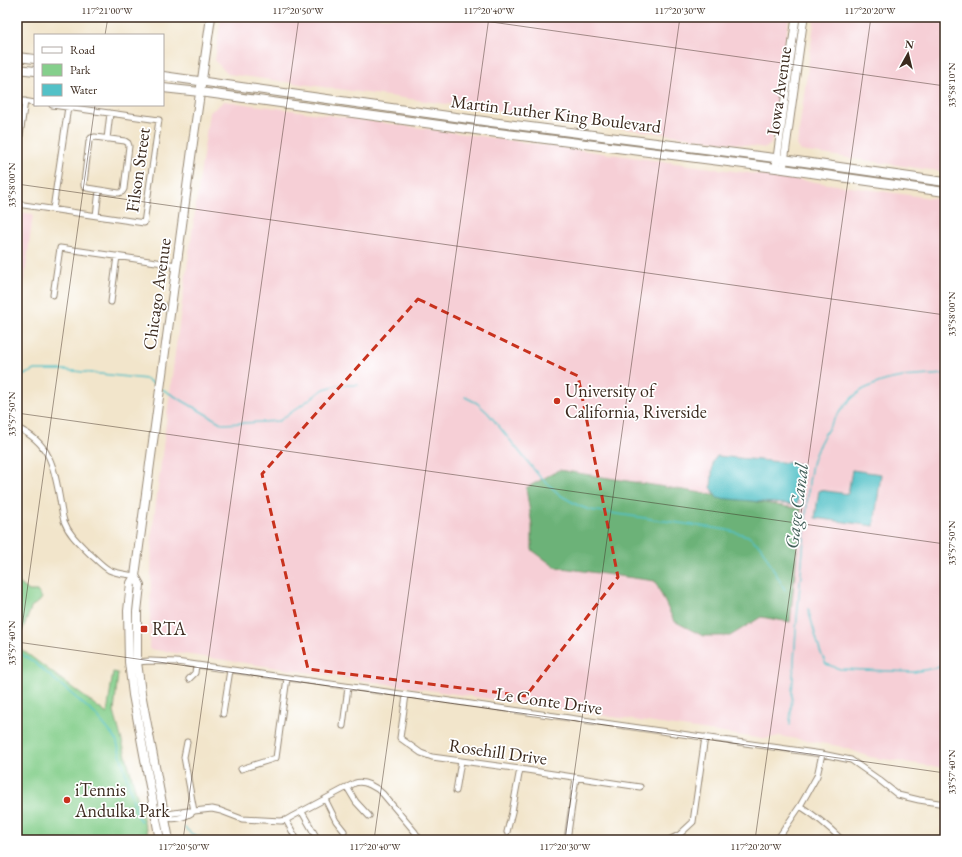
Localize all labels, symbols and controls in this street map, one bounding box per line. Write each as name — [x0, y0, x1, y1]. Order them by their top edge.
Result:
text: 117°21'00"W — [82, 4, 133, 17]
text: 117°20'50"W — [273, 4, 324, 17]
text: 117°20'40"W — [464, 4, 515, 17]
text: 117°20'30"W — [655, 4, 706, 17]
text: 117°20'20"W — [845, 4, 896, 17]
legend — [34, 34, 164, 106]
north arrow — [888, 34, 928, 74]
text: N — [904, 37, 915, 52]
text: Road — [70, 42, 96, 58]
street label: Iowa Avenue — [761, 45, 796, 137]
text: Park — [70, 62, 91, 78]
text: 33°58'10"N — [945, 62, 958, 107]
text: Water — [70, 82, 97, 98]
street label: Martin Luther King Boulevard — [450, 89, 663, 138]
street label: Filson Street — [120, 126, 155, 214]
text: 33°58'00"N — [5, 162, 18, 207]
street label: Chicago Avenue — [137, 237, 176, 351]
text: 33°58'00"N — [945, 291, 958, 336]
place label: University of California, Riverside — [565, 379, 707, 423]
text: 33°57'50"N — [5, 391, 18, 436]
marker: University of California, Riverside — [552, 396, 562, 406]
water label: Gage Canal — [779, 461, 814, 550]
text: 33°57'50"N — [945, 520, 958, 565]
place label: RTA — [152, 617, 187, 640]
text: 33°57'40"N — [5, 620, 18, 665]
marker: RTA — [139, 624, 149, 634]
street label: Le Conte Drive — [494, 682, 604, 719]
street label: Rosehill Drive — [447, 733, 549, 770]
text: 33°57'40"N — [945, 749, 958, 794]
place label: iTennis Andulka Park — [74, 778, 170, 822]
marker: iTennis Andulka Park — [62, 795, 72, 805]
text: 117°20'50"W — [159, 840, 210, 853]
text: 117°20'40"W — [350, 840, 401, 853]
text: 117°20'30"W — [540, 840, 591, 853]
text: 117°20'20"W — [731, 840, 782, 853]

